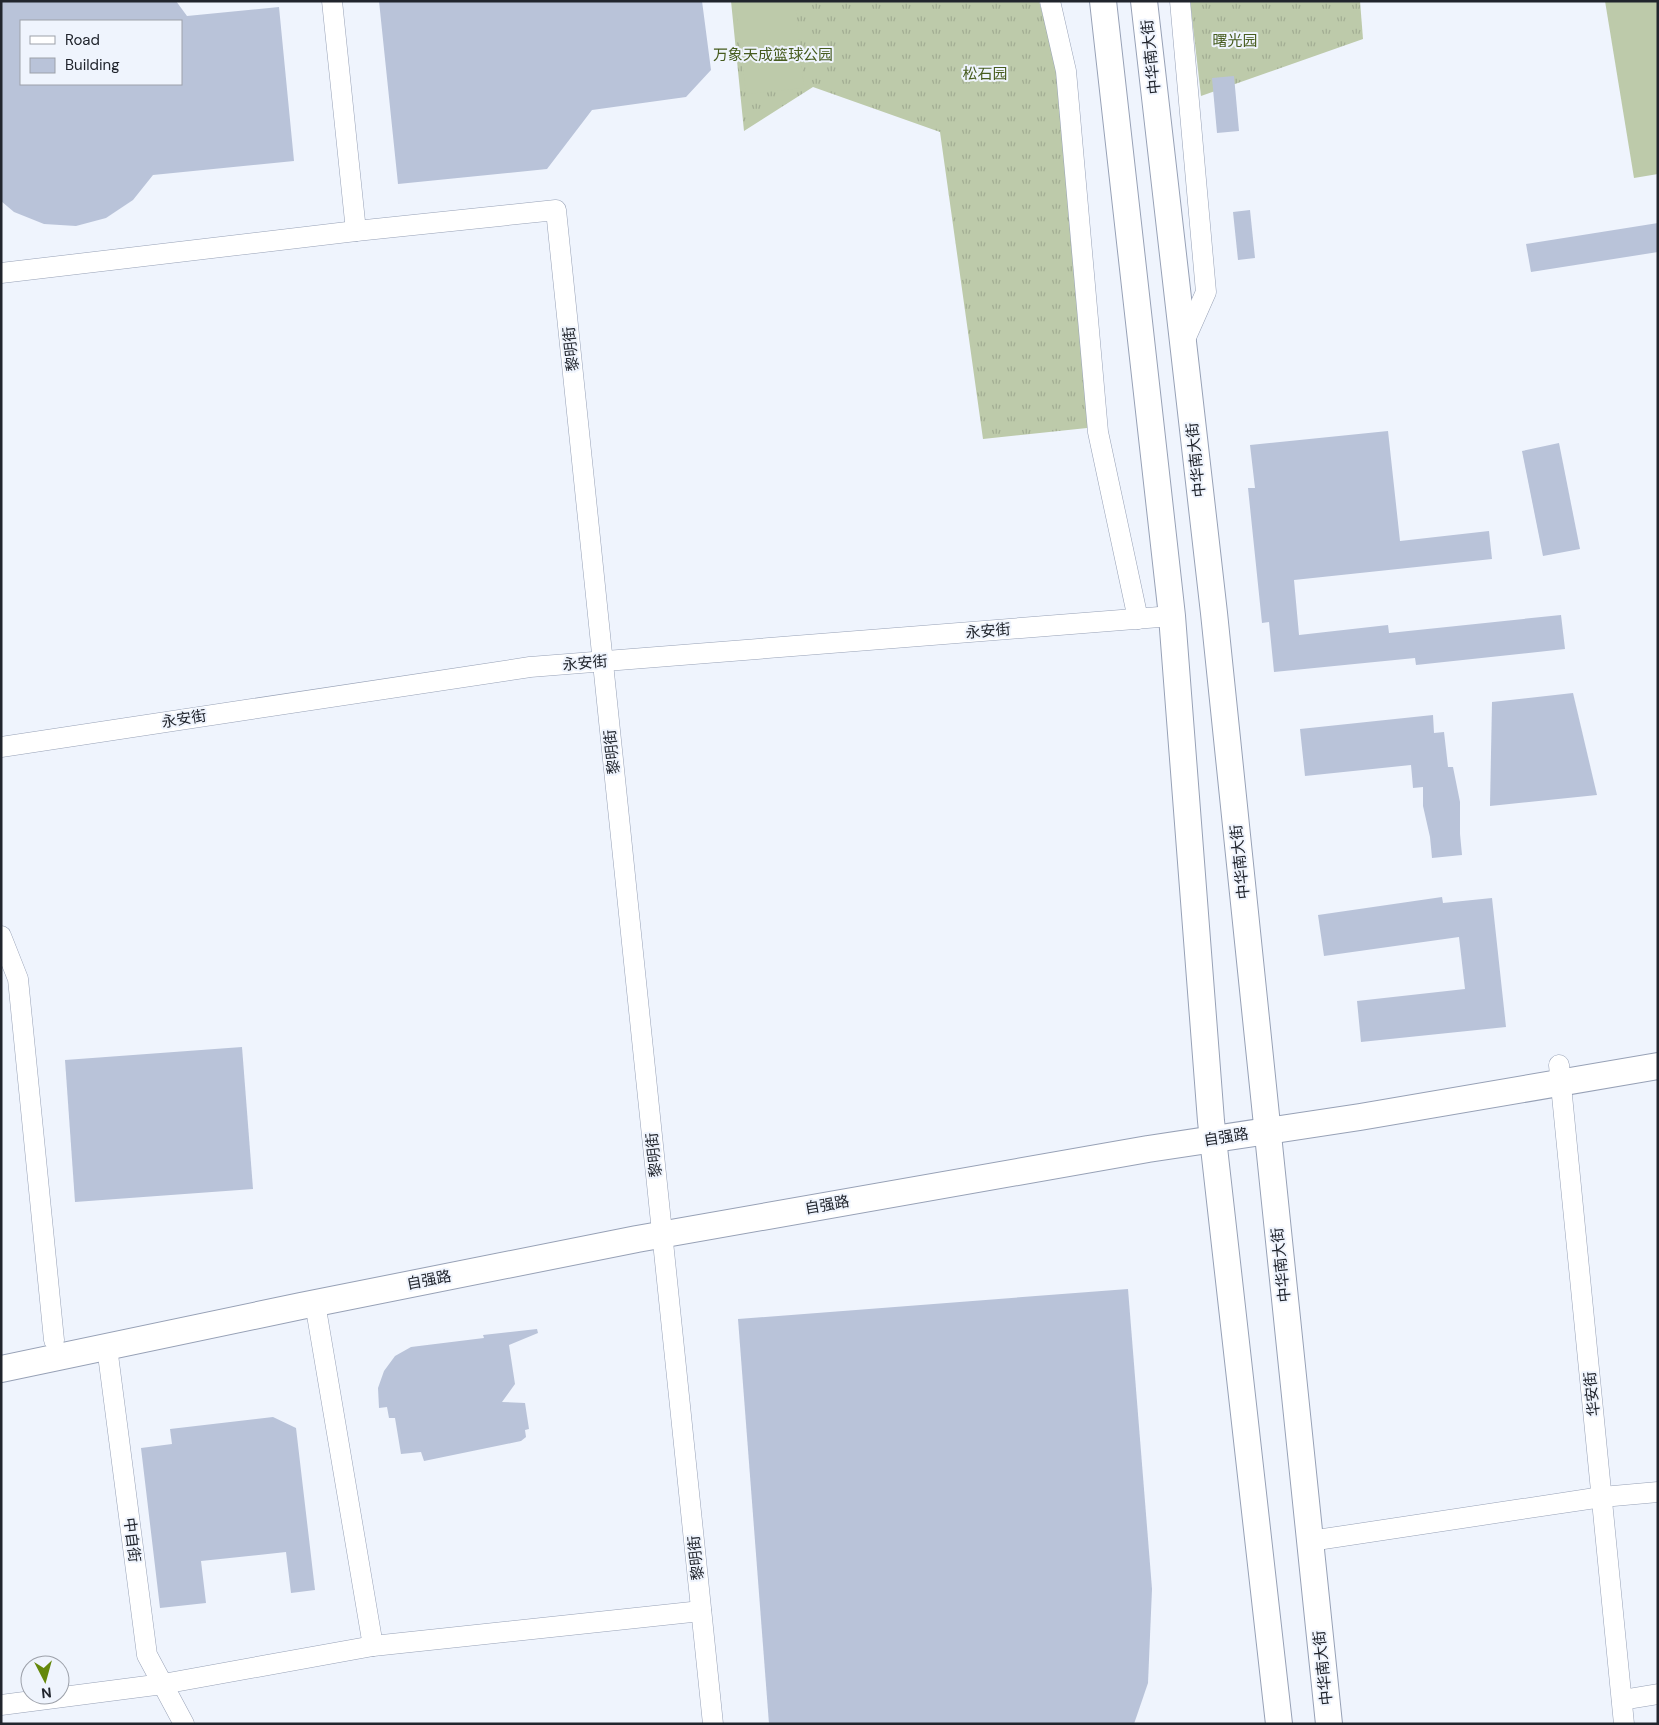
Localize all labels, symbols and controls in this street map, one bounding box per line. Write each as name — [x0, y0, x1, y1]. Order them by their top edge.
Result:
street label: 中华南大街 — [1137, 19, 1165, 95]
legend — [20, 20, 182, 85]
text: Road — [65, 30, 100, 50]
park label: 曙光园 — [1212, 31, 1258, 51]
park label: 万象天成篮球公园 — [713, 45, 833, 65]
text: Building — [65, 55, 120, 75]
park label: 松石园 — [962, 64, 1008, 84]
street label: 黎明街 — [559, 326, 583, 372]
street label: 中华南大街 — [1182, 422, 1210, 498]
street label: 永安街 — [965, 619, 1011, 643]
street label: 永安街 — [562, 651, 608, 675]
street label: 永安街 — [160, 706, 208, 732]
street label: 黎明街 — [600, 729, 624, 775]
street label: 中华南大街 — [1226, 824, 1254, 900]
street label: 自强路 — [1202, 1124, 1250, 1150]
street label: 黎明街 — [642, 1132, 666, 1178]
street label: 自强路 — [803, 1191, 851, 1219]
street label: 中华南大街 — [1267, 1227, 1295, 1303]
street label: 自强路 — [405, 1266, 453, 1294]
street label: 华安街 — [1580, 1371, 1604, 1417]
street label: 中自街 — [119, 1516, 145, 1564]
street label: 黎明街 — [684, 1535, 708, 1581]
street label: 中华南大街 — [1309, 1630, 1337, 1706]
north arrow — [20, 1655, 70, 1705]
text: N — [40, 1683, 52, 1702]

